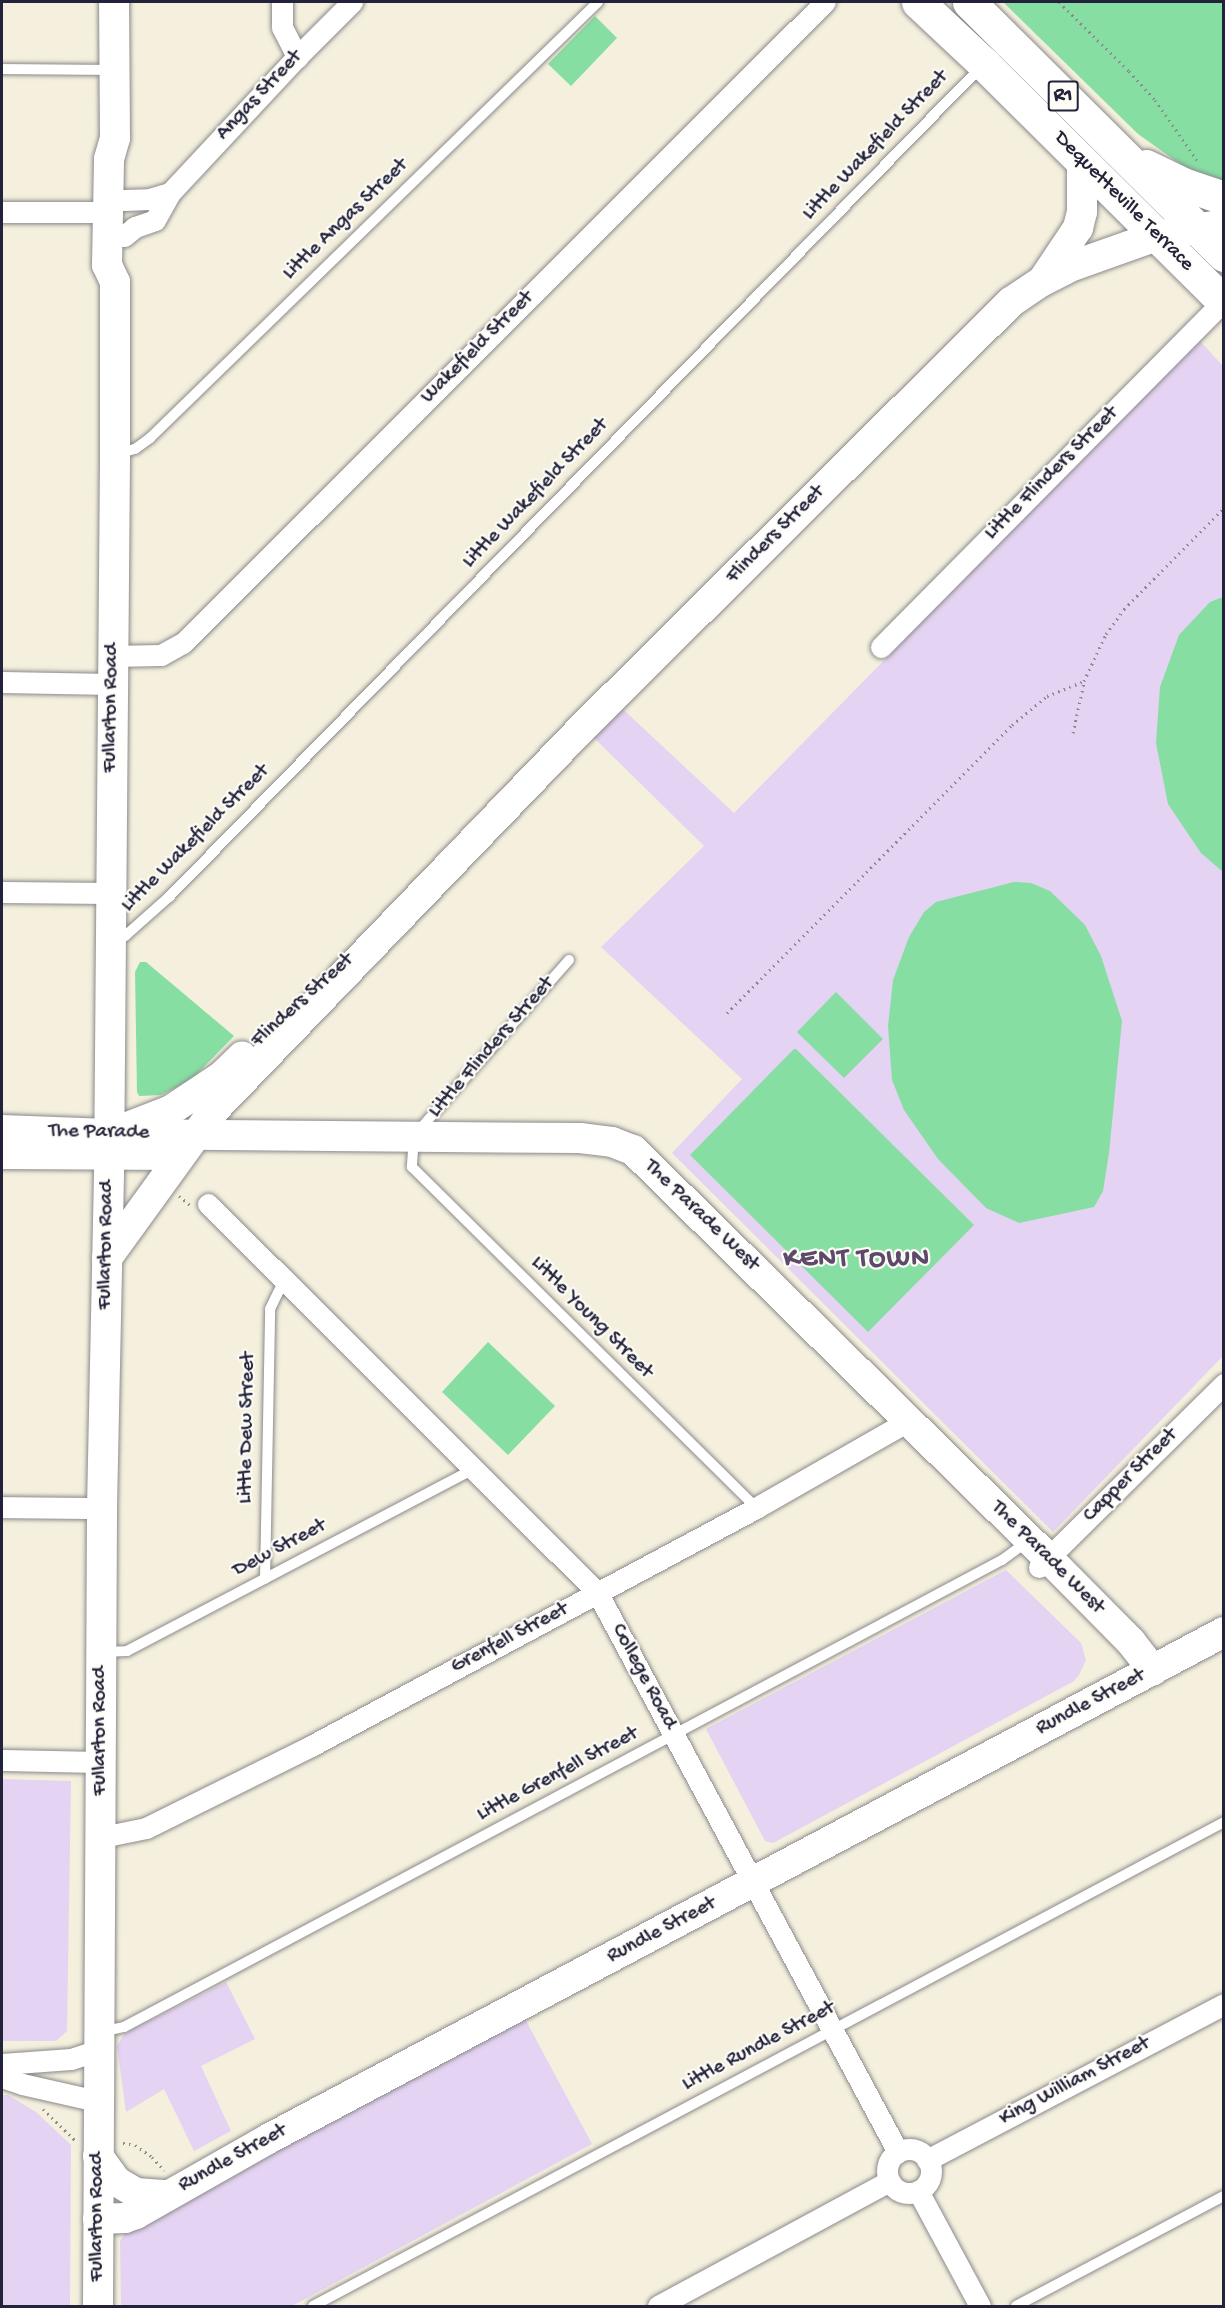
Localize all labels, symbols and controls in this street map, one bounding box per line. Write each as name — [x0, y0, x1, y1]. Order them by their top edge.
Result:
street label: Angas Street — [212, 45, 308, 147]
street label: Little Wakefield Street — [798, 66, 954, 226]
road number: R1 — [1046, 79, 1080, 113]
street label: Dequetteville Terrace — [1048, 127, 1198, 277]
street label: Little Angas Street — [278, 154, 414, 286]
street label: Wakefield Street — [416, 286, 540, 410]
street label: Little Flinders Street — [980, 402, 1124, 546]
street label: Little Wakefield Street — [458, 414, 614, 574]
street label: Flinders Street — [721, 480, 831, 590]
street label: Fullarton Road — [98, 643, 126, 773]
street label: Little Wakefield Street — [117, 760, 275, 918]
street label: Flinders Street — [247, 948, 359, 1054]
street label: Little Flinders Street — [424, 972, 560, 1124]
street label: The Parade — [48, 1120, 150, 1146]
street label: The Parade West — [638, 1155, 764, 1277]
street label: Fullarton Road — [93, 1180, 121, 1310]
district label: KENT TOWN — [784, 1245, 930, 1277]
street label: Little Young Street — [524, 1251, 658, 1385]
street label: Little Dew Street — [234, 1352, 262, 1504]
street label: Capper Street — [1079, 1424, 1183, 1528]
street label: The Parade West — [985, 1496, 1109, 1620]
street label: Dew Street — [229, 1514, 331, 1584]
street label: Grenfell Street — [447, 1598, 573, 1680]
street label: College Road — [605, 1620, 681, 1734]
street label: Rundle Street — [1032, 1664, 1150, 1742]
street label: Fullarton Road — [88, 1666, 114, 1796]
street label: Little Grenfell Street — [473, 1722, 643, 1828]
street label: Rundle Street — [603, 1892, 721, 1970]
street label: Little Rundle Street — [678, 1996, 840, 2098]
street label: King William Street — [995, 2032, 1155, 2132]
street label: Rundle Street — [175, 2119, 291, 2199]
street label: Fullarton Road — [85, 2152, 111, 2282]

